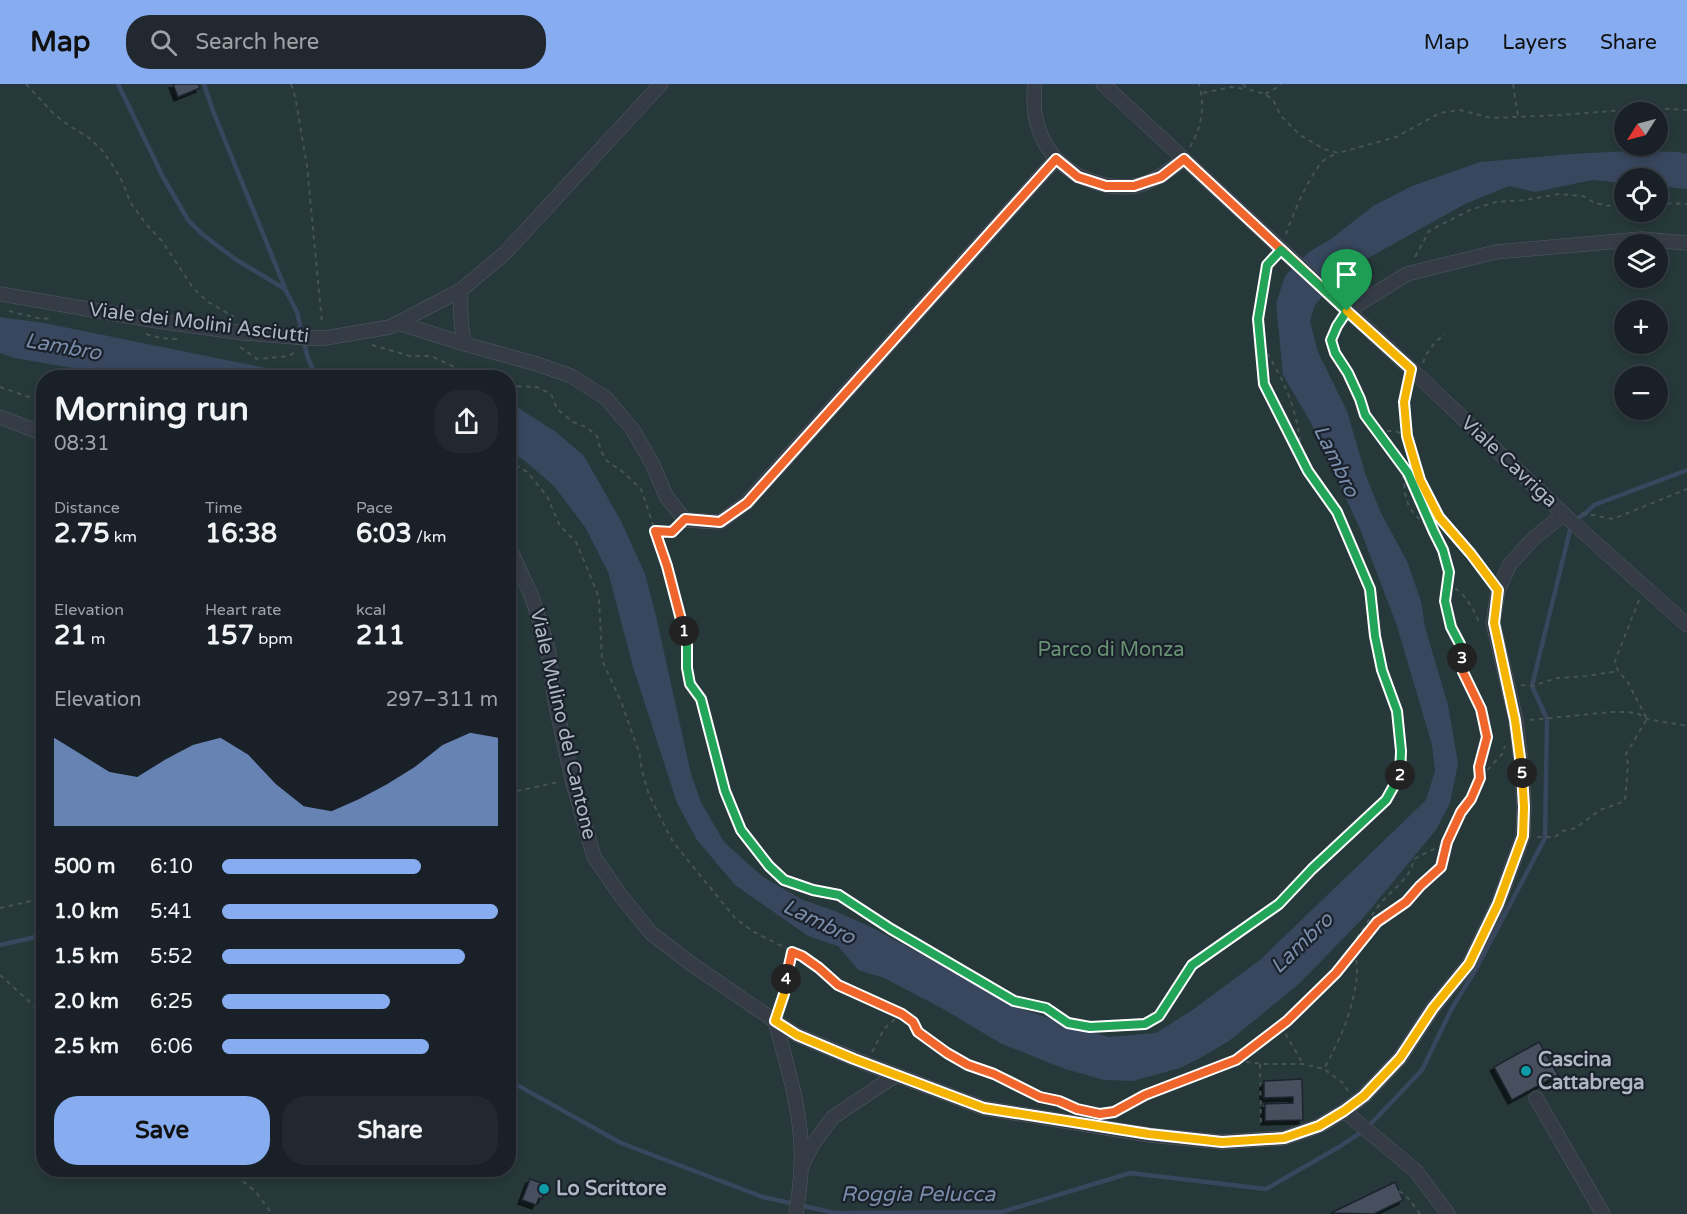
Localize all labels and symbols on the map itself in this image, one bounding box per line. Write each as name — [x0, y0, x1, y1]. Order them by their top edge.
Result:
north arrow — [1614, 102, 1668, 156]
pin — [1321, 249, 1372, 311]
street label: Viale dei Molini Asciutti — [88, 298, 310, 348]
water label: Lambro — [23, 328, 104, 366]
street label: Viale Cavriga — [1456, 411, 1562, 513]
water label: Lambro — [1308, 421, 1365, 502]
street label: Viale Mulino del Cantone — [525, 606, 601, 842]
pin: 1 — [669, 616, 699, 646]
park label: Parco di Monza — [1038, 638, 1184, 662]
pin: 3 — [1447, 643, 1477, 673]
pin: 5 — [1507, 758, 1537, 788]
pin: 2 — [1385, 760, 1415, 790]
water label: Lambro — [779, 894, 860, 951]
water label: Lambro — [1266, 906, 1339, 979]
pin: 4 — [771, 964, 801, 994]
place label: Cascina Cattabrega — [1538, 1048, 1645, 1095]
marker: Cascina Cattabrega — [1519, 1064, 1533, 1078]
place label: Lo Scrittore — [556, 1177, 666, 1201]
marker: Lo Scrittore — [537, 1182, 551, 1196]
water label: Roggia Pelucca — [841, 1182, 996, 1207]

